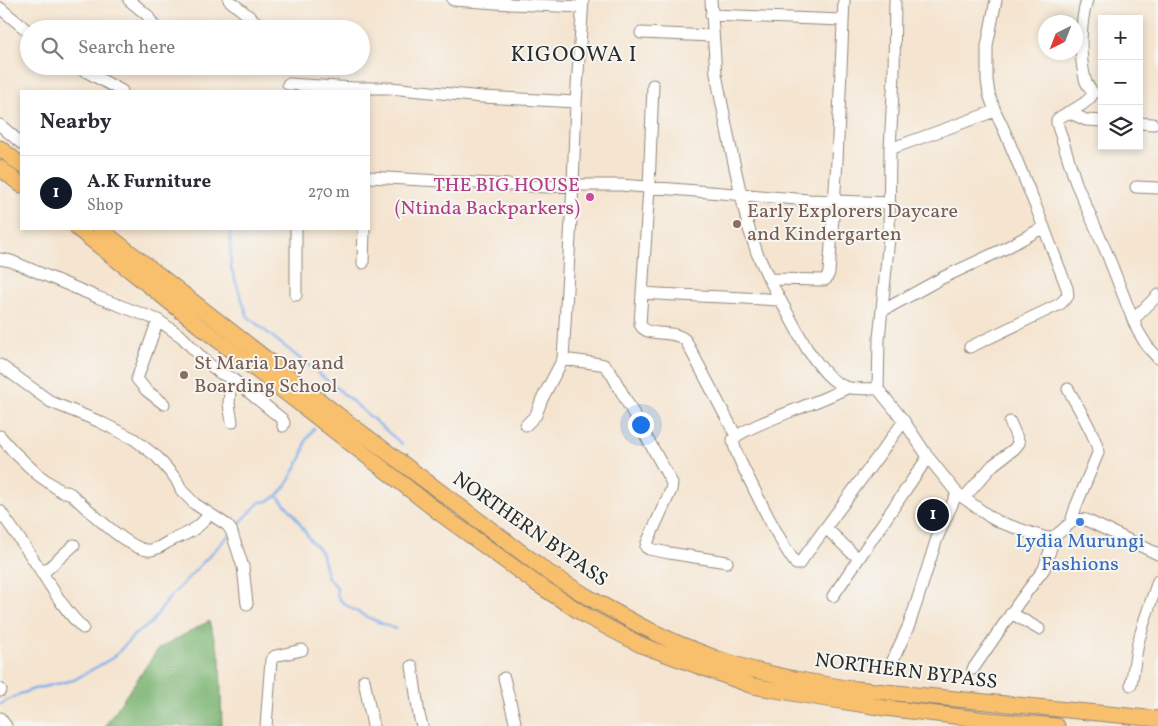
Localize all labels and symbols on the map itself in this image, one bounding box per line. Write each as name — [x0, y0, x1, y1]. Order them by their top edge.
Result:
north arrow — [1038, 15, 1083, 60]
district label: KIGOOWA I — [510, 40, 638, 71]
place label: THE BIG HOUSE (Ntinda Backparkers) — [395, 172, 580, 223]
marker: THE BIG HOUSE (Ntinda Backparkers) — [584, 191, 596, 203]
place label: Early Explorers Daycare and Kindergarten — [747, 198, 958, 249]
marker: Early Explorers Daycare and Kindergarten — [731, 218, 743, 230]
place label: St Maria Day and Boarding School — [194, 350, 344, 401]
marker: St Maria Day and Boarding School — [178, 369, 190, 381]
your location — [628, 412, 654, 438]
street label: NORTHERN BYPASS — [447, 466, 613, 594]
pin: 1 — [917, 496, 949, 534]
marker: Lydia Murungi Fashions — [1074, 516, 1086, 528]
place label: Lydia Murungi Fashions — [1015, 528, 1145, 579]
street label: NORTHERN BYPASS — [813, 647, 999, 697]

